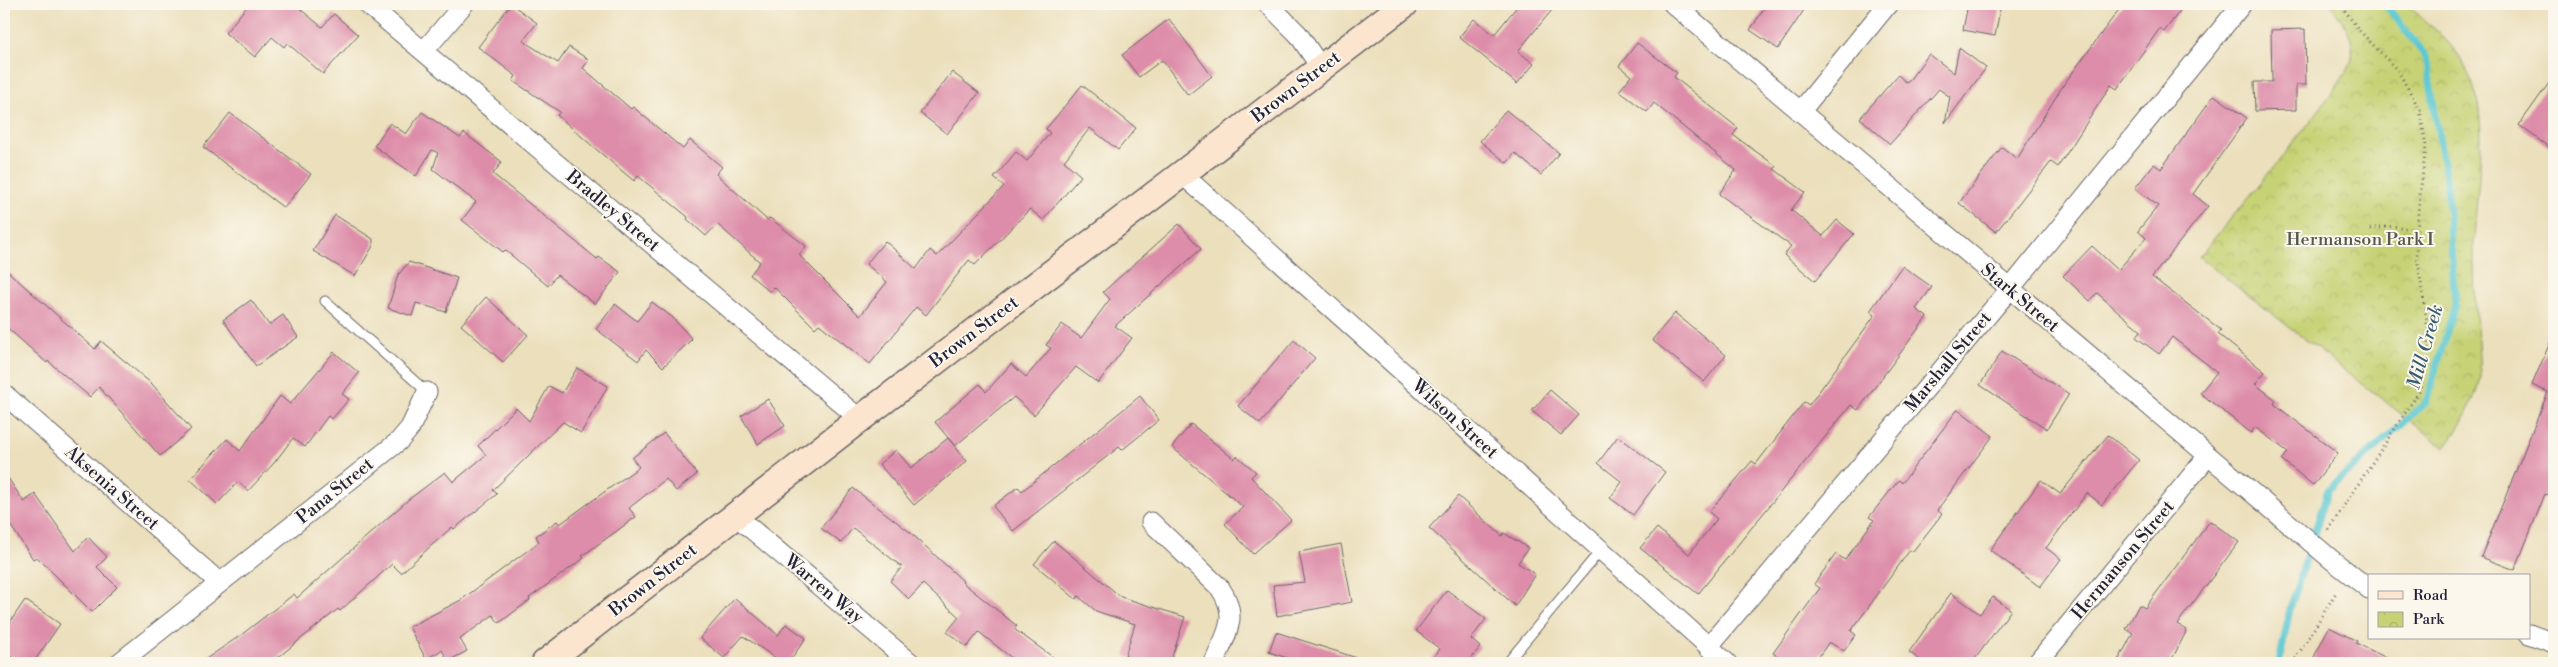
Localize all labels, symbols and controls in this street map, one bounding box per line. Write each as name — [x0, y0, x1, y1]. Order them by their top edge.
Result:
street label: Brown Street — [1246, 46, 1346, 129]
street label: Bradley Street — [561, 164, 665, 257]
park label: Hermanson Park I — [2286, 228, 2434, 251]
street label: Stark Street — [1976, 258, 2065, 338]
street label: Brown Street — [924, 291, 1024, 374]
water label: Mill Creek — [2401, 302, 2449, 392]
street label: Marshall Street — [1899, 307, 1997, 417]
street label: Wilson Street — [1406, 374, 1503, 464]
street label: Aksenia Street — [59, 440, 164, 536]
street label: Pana Street — [292, 452, 379, 529]
street label: Hermanson Street — [2066, 495, 2180, 624]
street label: Brown Street — [603, 538, 702, 622]
street label: Warren Way — [779, 549, 869, 629]
legend — [2368, 574, 2530, 640]
text: Road — [2413, 586, 2448, 605]
text: Park — [2413, 610, 2445, 629]

